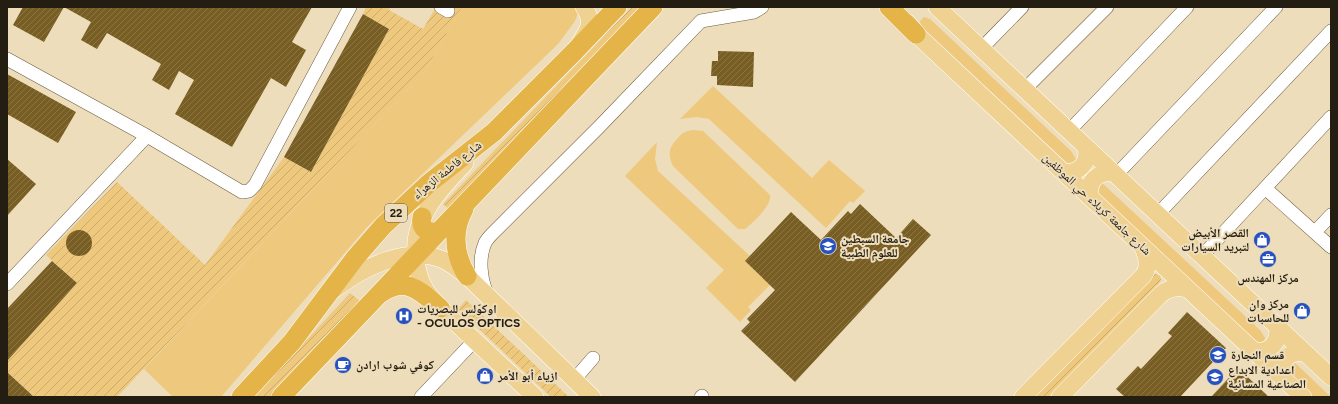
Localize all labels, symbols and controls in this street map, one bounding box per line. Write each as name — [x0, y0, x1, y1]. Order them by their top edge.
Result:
street label: شارع فاطمة الزهراء — [410, 138, 485, 203]
street label: شارع جامعة كربلاء حي الموظفين — [1038, 150, 1154, 260]
road number: 22 — [385, 204, 407, 222]
place label: القصر الأبيض لتبريد السيارات — [1181, 226, 1249, 254]
shop icon: القصر الأبيض لتبريد السيارات — [1252, 230, 1272, 250]
place label: جامعة السبطين للعلوم الطبية — [841, 232, 910, 261]
school or university icon: جامعة السبطين للعلوم الطبية — [818, 236, 838, 256]
office icon: مركز المهندس — [1258, 249, 1278, 269]
place label: مركز المهندس — [1237, 271, 1299, 286]
place label: مركز وان للحاسبات — [1247, 297, 1289, 325]
shop icon: مركز وان للحاسبات — [1292, 301, 1312, 321]
place label: اوكوّلس للبصريات - OCULOS OPTICS — [417, 302, 520, 330]
hospital icon: اوكوّلس للبصريات - OCULOS OPTICS — [394, 306, 414, 326]
school or university icon: قسم النجارة — [1208, 345, 1228, 365]
place label: قسم النجارة — [1231, 348, 1284, 363]
cafe icon: كوفي شوب ارادن — [333, 355, 353, 375]
place label: كوفي شوب ارادن — [356, 358, 435, 375]
place label: اعدادية الابداع الصناعية المسائية — [1228, 363, 1306, 391]
shop icon: ازياء أبو الأمر — [475, 366, 495, 386]
school or university icon: اعدادية الابداع الصناعية المسائية — [1205, 367, 1225, 387]
place label: ازياء أبو الأمر — [497, 369, 558, 383]

